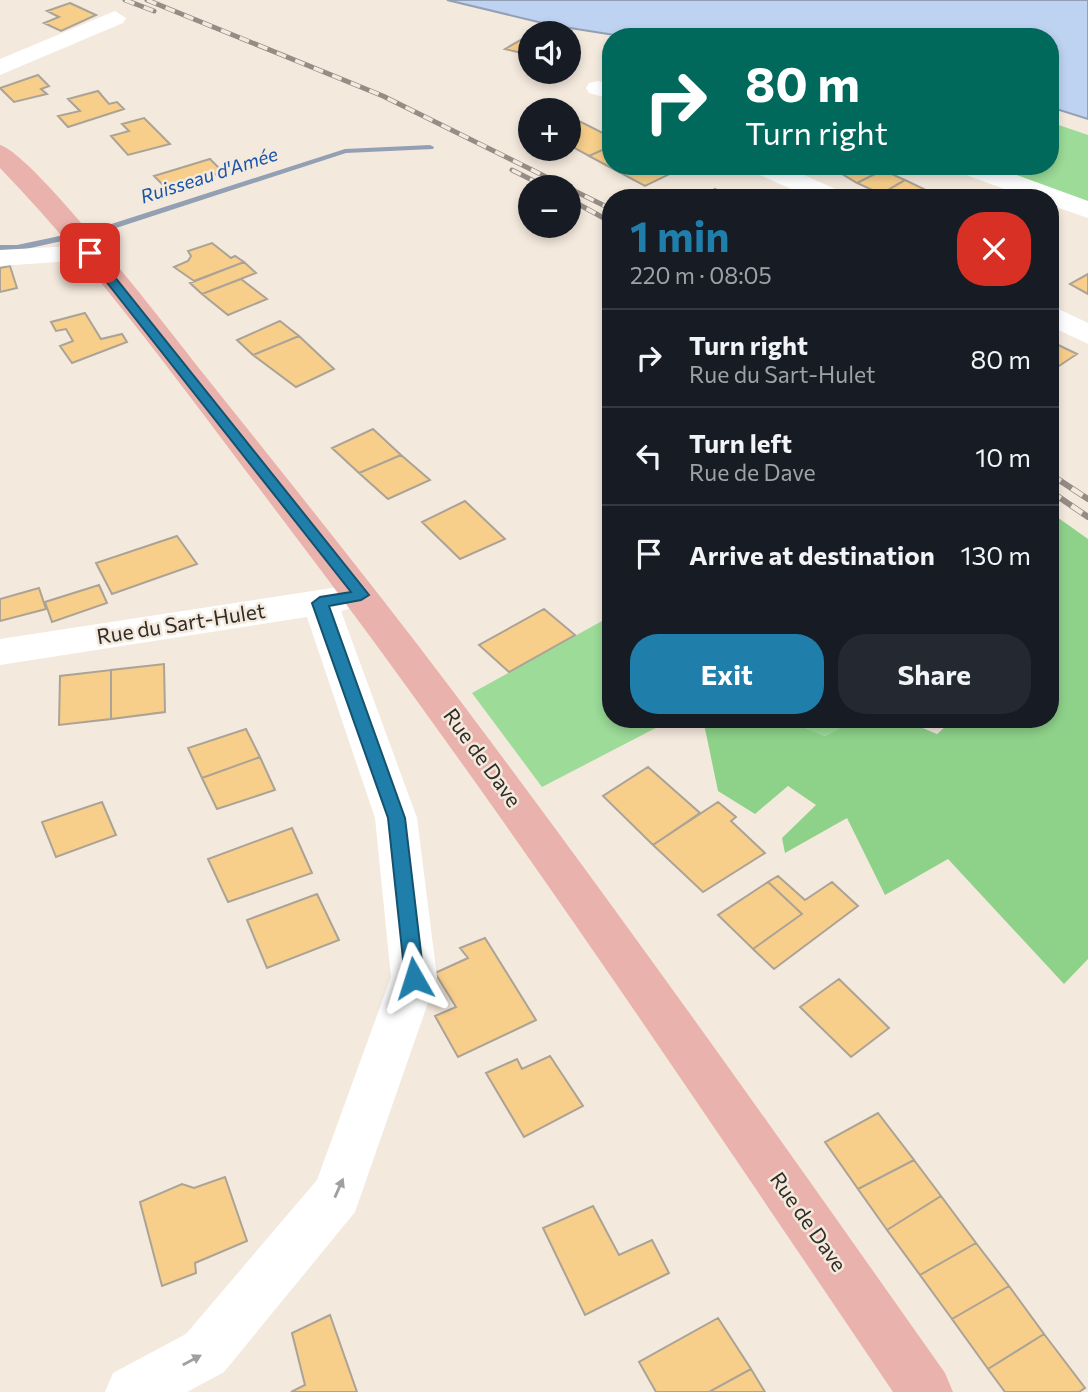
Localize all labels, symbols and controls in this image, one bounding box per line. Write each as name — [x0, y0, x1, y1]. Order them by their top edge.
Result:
map controls — [518, 21, 581, 238]
button: sound — [518, 21, 581, 84]
text: 80 m — [745, 52, 860, 112]
icon: right — [630, 56, 721, 147]
button: + — [518, 98, 581, 161]
text: Turn right — [745, 112, 888, 152]
water label: Ruisseau d'Amée — [137, 141, 280, 208]
button: − — [518, 175, 581, 238]
text: 1 min — [630, 209, 730, 261]
button: close — [957, 212, 1031, 286]
pin — [60, 223, 120, 283]
icon: arrive — [71, 234, 109, 272]
text: 220 m · 08:05 — [630, 261, 772, 289]
text: Turn right — [689, 329, 808, 360]
icon: right — [630, 339, 668, 377]
text: 80 m — [971, 343, 1031, 374]
text: Rue du Sart-Hulet — [689, 360, 875, 388]
text: Turn left — [689, 427, 792, 458]
icon: left — [630, 437, 668, 475]
text: 10 m — [975, 441, 1031, 472]
text: Rue de Dave — [689, 458, 816, 486]
icon: arrive — [630, 535, 668, 573]
text: Arrive at destination — [689, 539, 935, 570]
text: 130 m — [960, 539, 1031, 570]
street label: Rue du Sart-Hulet — [95, 597, 267, 648]
button: Exit — [630, 634, 824, 714]
button: Share — [838, 634, 1031, 714]
street label: Rue de Dave — [439, 703, 527, 811]
position arrow — [377, 941, 451, 1015]
street label: Rue de Dave — [766, 1167, 853, 1276]
one-way arrow — [333, 1178, 345, 1198]
one-way arrow — [182, 1354, 202, 1366]

